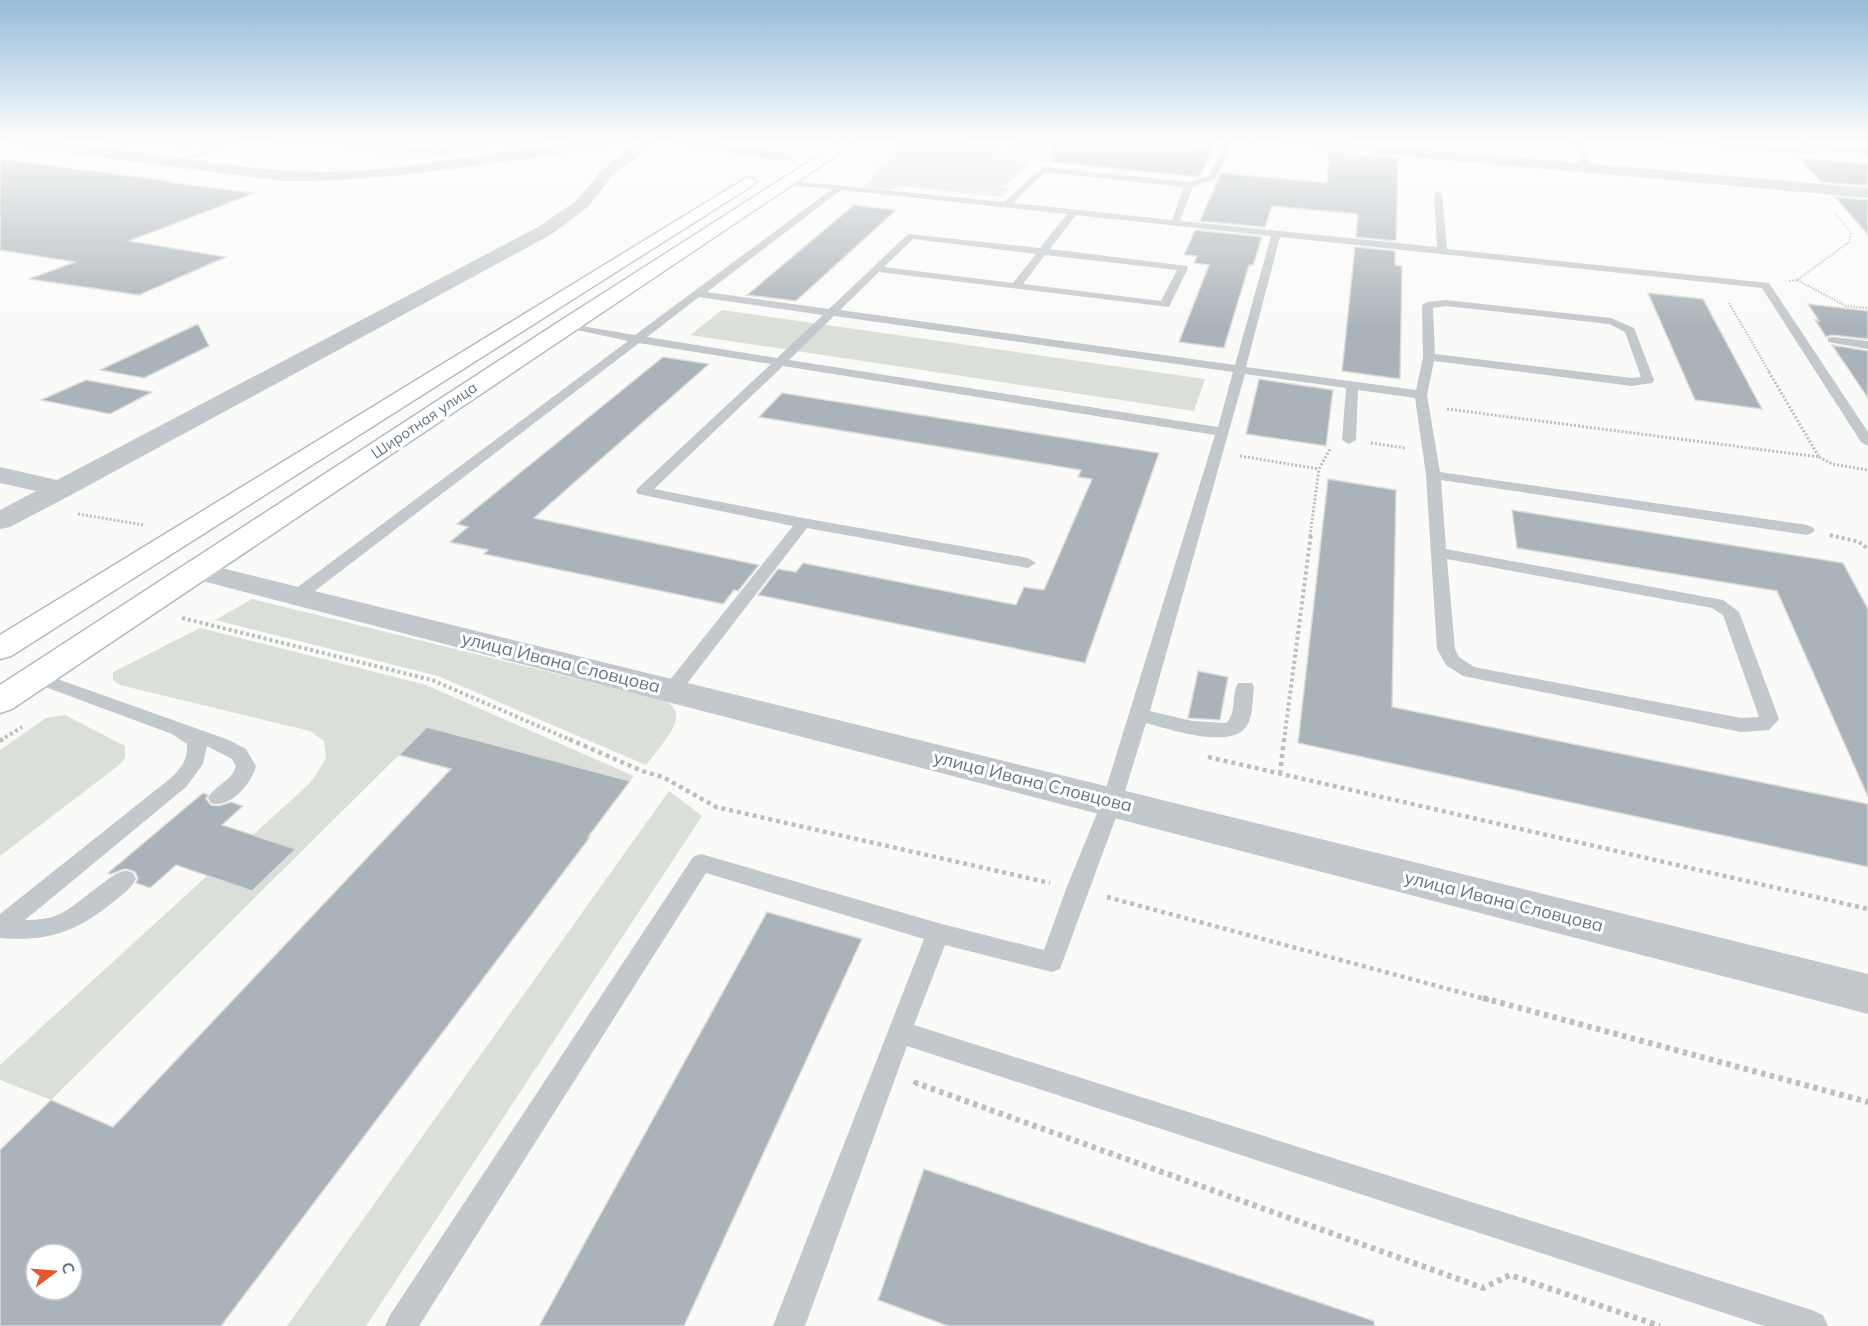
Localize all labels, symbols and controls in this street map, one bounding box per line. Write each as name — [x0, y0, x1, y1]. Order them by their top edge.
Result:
street label: Широтная улица — [367, 378, 481, 462]
street label: улица Ивана Словцова — [459, 626, 663, 698]
street label: улица Ивана Словцова — [931, 745, 1135, 817]
street label: улица Ивана Словцова — [1402, 865, 1606, 937]
north arrow — [24, 1242, 84, 1302]
text: С — [57, 1260, 80, 1276]

